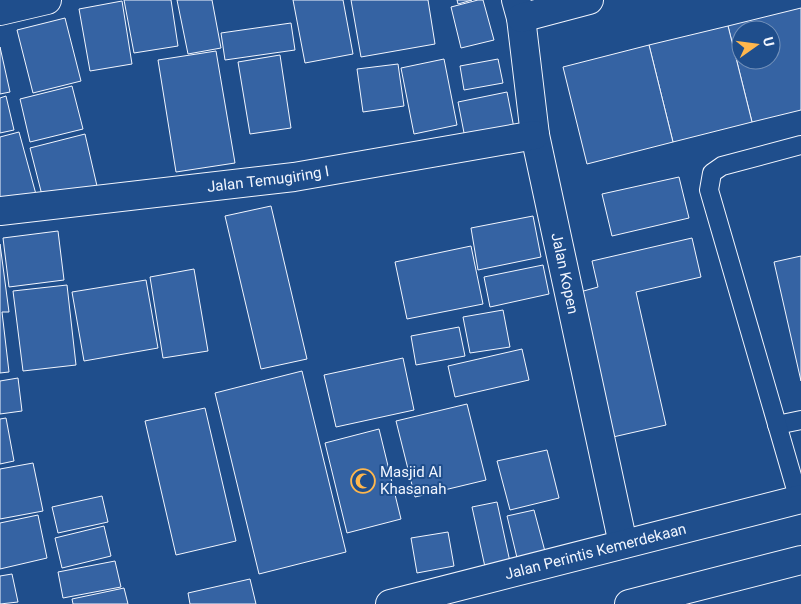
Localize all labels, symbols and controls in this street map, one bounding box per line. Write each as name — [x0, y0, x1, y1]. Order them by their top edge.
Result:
north arrow — [731, 20, 781, 70]
text: U — [760, 35, 777, 48]
street label: Jalan Temugiring I — [206, 162, 331, 196]
street label: Jalan Kopen — [547, 231, 582, 316]
place label: Masjid Al Khasanah — [380, 463, 446, 498]
mosque icon: Masjid Al Khasanah — [350, 468, 376, 494]
street label: Jalan Perintis Kemerdekaan — [503, 520, 688, 583]

